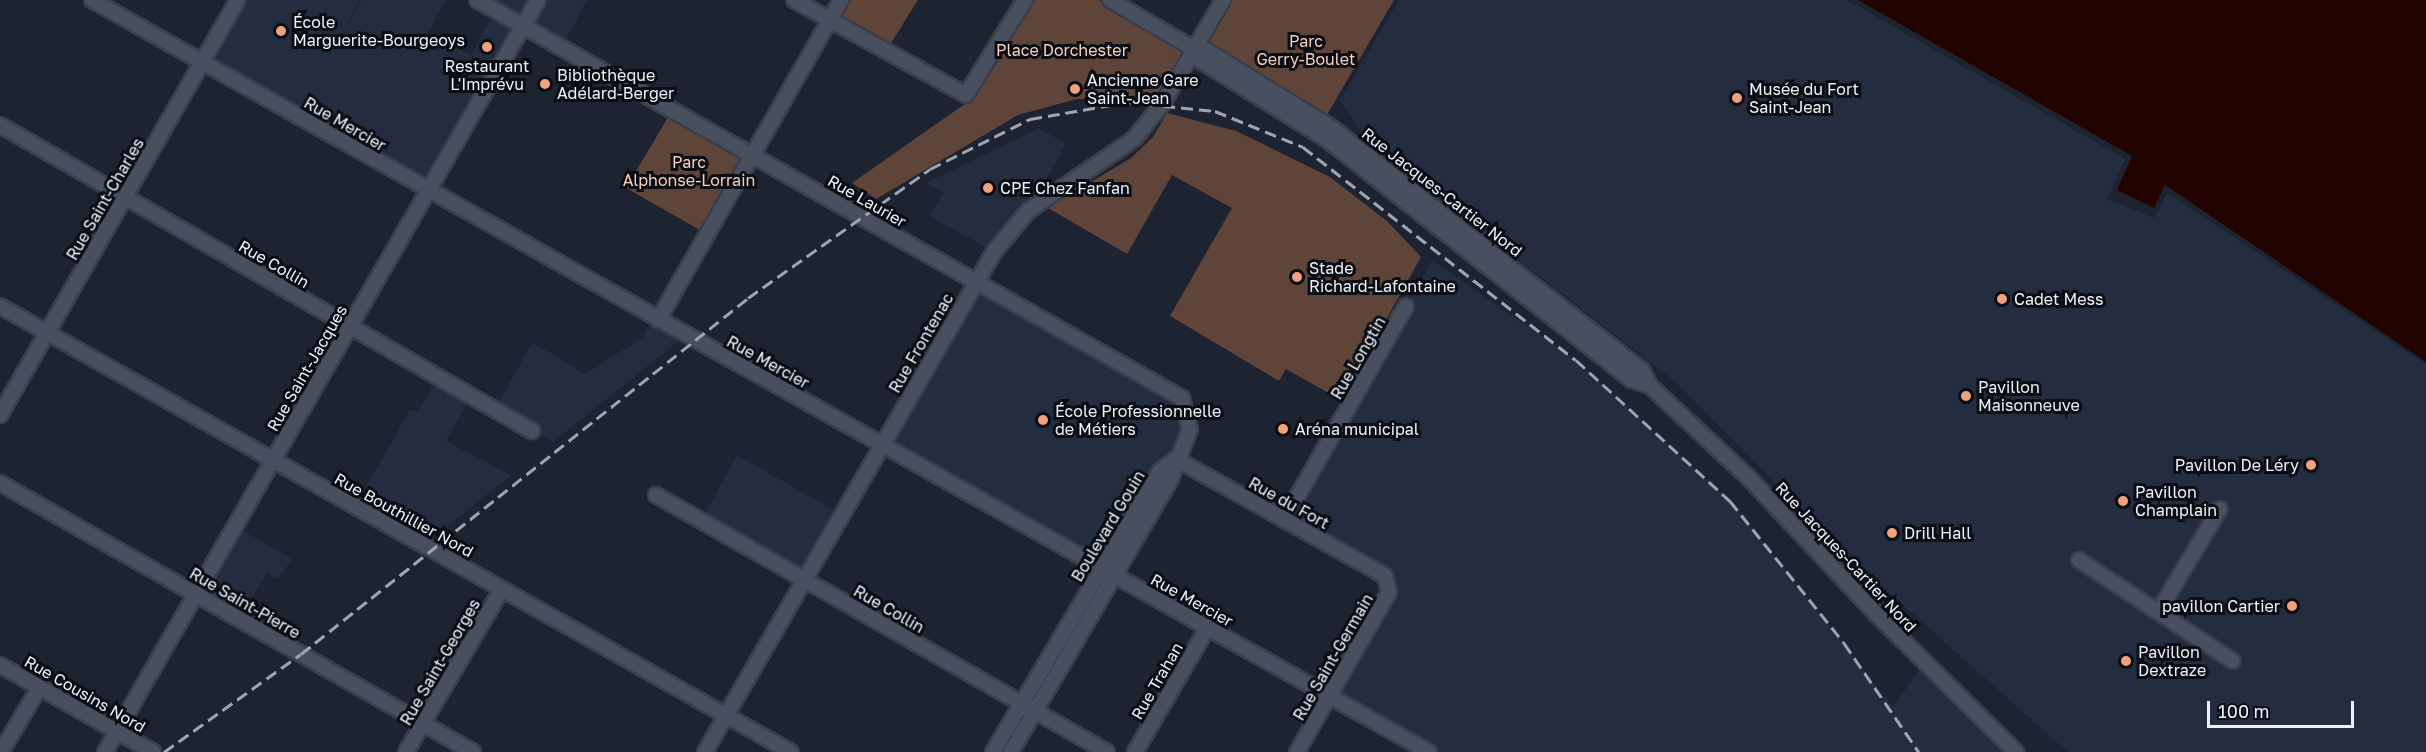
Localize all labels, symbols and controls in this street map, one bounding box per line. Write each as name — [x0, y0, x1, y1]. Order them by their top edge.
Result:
place label: École Marguerite-Bourgeoys — [293, 12, 465, 50]
marker: École Marguerite-Bourgeoys — [274, 24, 288, 38]
park label: Parc Gerry-Boulet — [1257, 31, 1355, 69]
marker: Restaurant L'Imprévu — [480, 40, 494, 54]
park label: Place Dorchester — [996, 40, 1128, 60]
place label: Restaurant L'Imprévu — [445, 56, 529, 94]
place label: Bibliothèque Adélard-Berger — [557, 65, 674, 103]
place label: Ancienne Gare Saint-Jean — [1087, 70, 1198, 108]
marker: Bibliothèque Adélard-Berger — [538, 77, 552, 91]
place label: Musée du Fort Saint-Jean — [1749, 79, 1859, 117]
marker: Ancienne Gare Saint-Jean — [1068, 82, 1082, 96]
marker: Musée du Fort Saint-Jean — [1730, 91, 1744, 105]
street label: Rue Mercier — [301, 93, 389, 155]
street label: Rue Jacques-Cartier Nord — [1358, 124, 1526, 260]
street label: Rue Saint-Charles — [62, 135, 148, 263]
park label: Parc Alphonse-Lorrain — [623, 152, 755, 190]
street label: Rue Laurier — [824, 171, 910, 231]
place label: CPE Chez Fanfan — [1000, 178, 1130, 198]
marker: CPE Chez Fanfan — [981, 181, 995, 195]
street label: Rue Collin — [235, 236, 313, 292]
place label: Stade Richard-Lafontaine — [1309, 258, 1456, 296]
marker: Stade Richard-Lafontaine — [1290, 270, 1304, 284]
place label: Cadet Mess — [2014, 289, 2103, 309]
street label: Rue Frontenac — [885, 290, 957, 396]
marker: Cadet Mess — [1995, 292, 2009, 306]
street label: Rue Saint-Jacques — [263, 301, 351, 435]
street label: Rue Longtin — [1327, 313, 1389, 403]
street label: Rue Mercier — [723, 332, 813, 392]
place label: Pavillon Maisonneuve — [1978, 377, 2080, 415]
marker: Pavillon Maisonneuve — [1959, 389, 1973, 403]
place label: École Professionnelle de Métiers — [1055, 401, 1221, 439]
marker: École Professionnelle de Métiers — [1036, 413, 1050, 427]
place label: Aréna municipal — [1295, 419, 1419, 439]
marker: Aréna municipal — [1276, 422, 1290, 436]
place label: Pavillon De Léry — [2175, 455, 2299, 475]
marker: Pavillon De Léry — [2304, 458, 2318, 472]
street label: Boulevard Gouin — [1067, 467, 1149, 585]
street label: Rue Bouthillier Nord — [331, 469, 477, 561]
street label: Rue du Fort — [1245, 473, 1333, 533]
street label: Rue Jacques-Cartier Nord — [1771, 478, 1921, 636]
place label: Pavillon Champlain — [2135, 482, 2217, 520]
marker: Pavillon Champlain — [2116, 494, 2130, 508]
place label: Drill Hall — [1904, 523, 1971, 543]
marker: Drill Hall — [1885, 526, 1899, 540]
street label: Rue Saint-Pierre — [186, 564, 304, 642]
street label: Rue Mercier — [1147, 570, 1237, 630]
street label: Rue Collin — [850, 581, 928, 637]
street label: Rue Saint-Germain — [1289, 590, 1377, 724]
street label: Rue Saint-Georges — [396, 595, 484, 729]
place label: pavillon Cartier — [2162, 596, 2280, 616]
marker: pavillon Cartier — [2285, 599, 2299, 613]
street label: Rue Trahan — [1127, 639, 1187, 723]
place label: Pavillon Dextraze — [2138, 642, 2206, 680]
street label: Rue Cousins Nord — [21, 652, 149, 736]
marker: Pavillon Dextraze — [2119, 654, 2133, 668]
scale bar — [2210, 689, 2357, 727]
text: 100 m — [2218, 700, 2269, 722]

